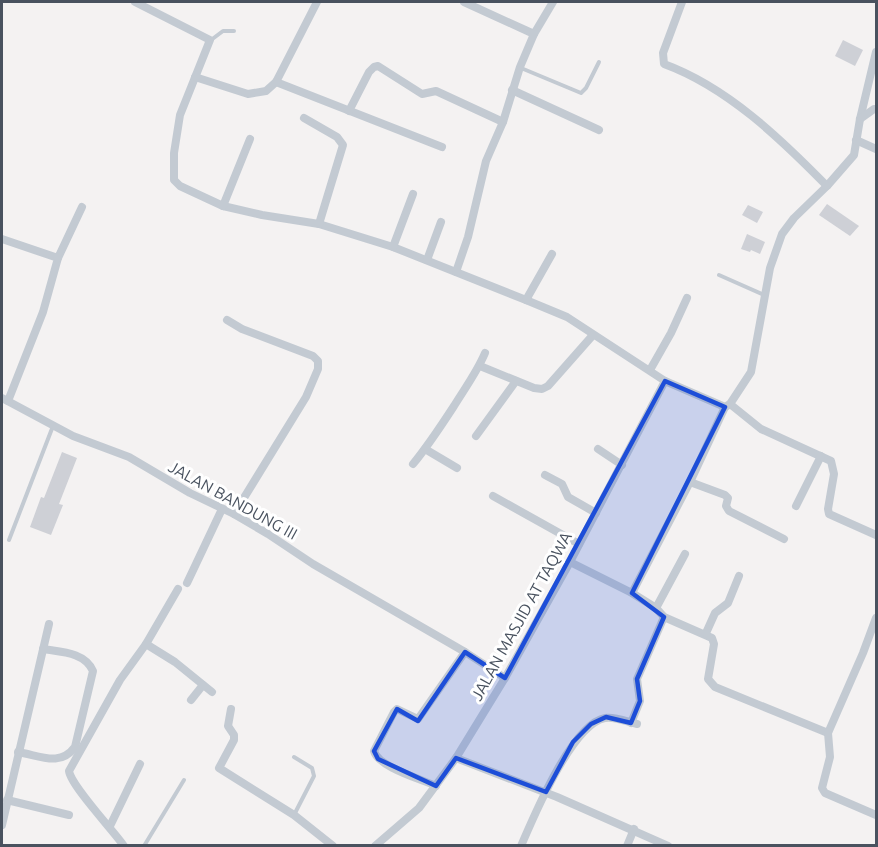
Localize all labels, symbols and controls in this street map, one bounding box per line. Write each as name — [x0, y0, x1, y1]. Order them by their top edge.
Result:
street label: JALAN BANDUNG III — [165, 457, 301, 543]
street label: JALAN MASJID AT TAQWA — [467, 528, 575, 703]

